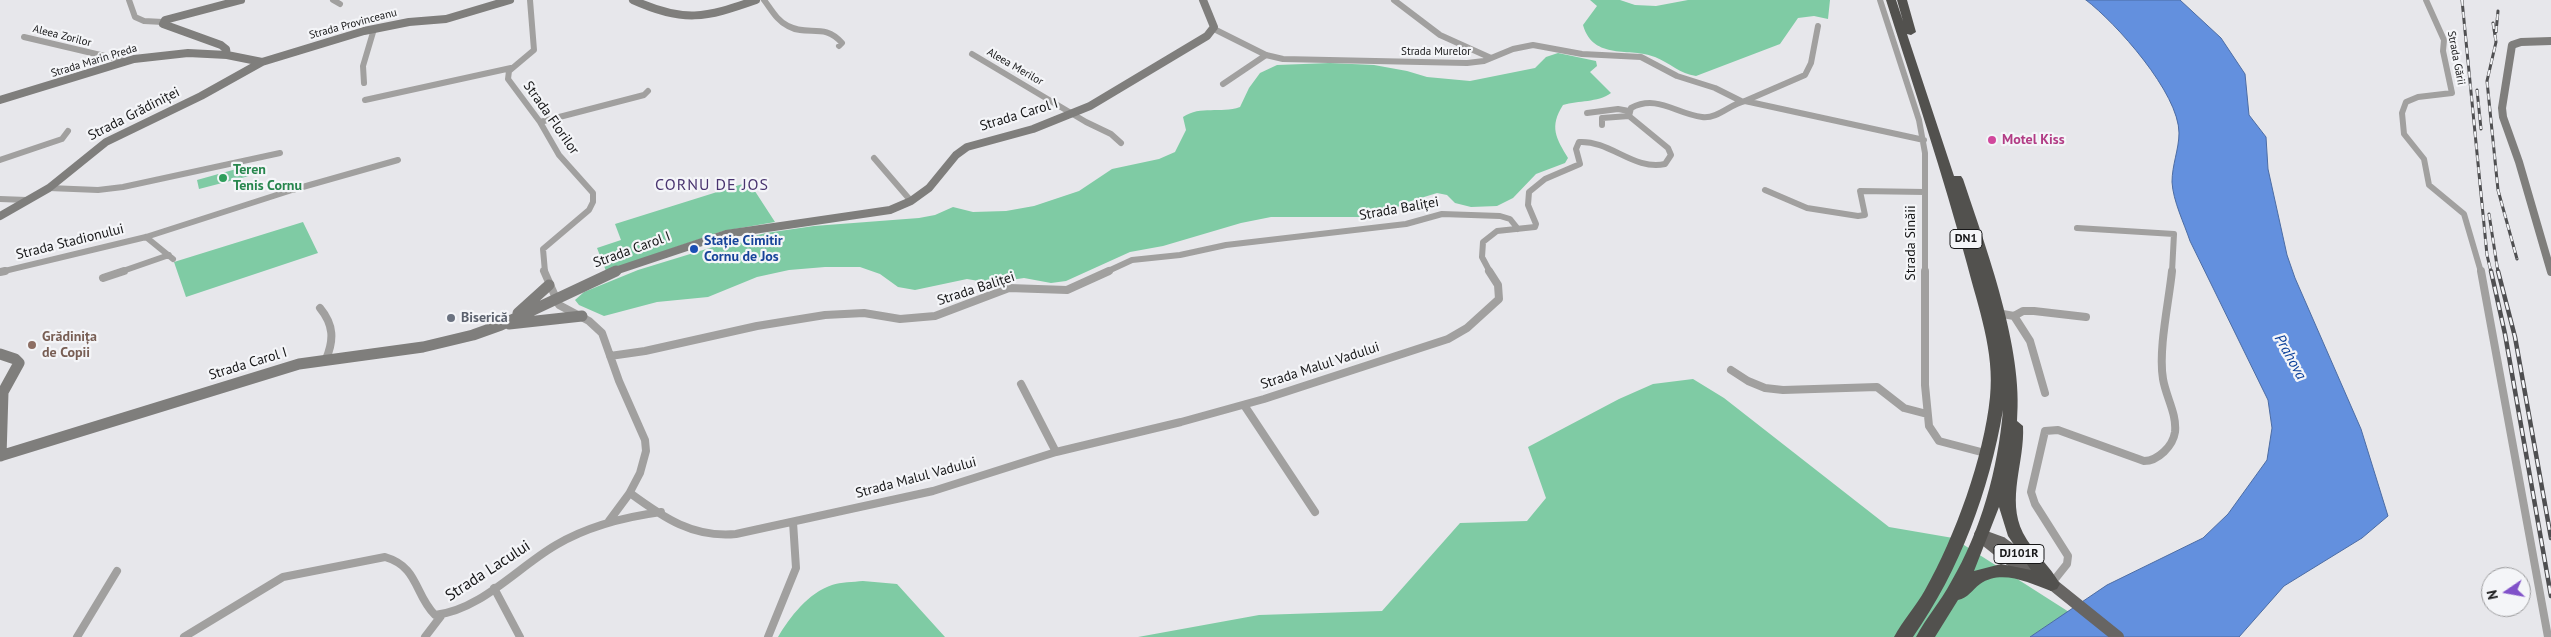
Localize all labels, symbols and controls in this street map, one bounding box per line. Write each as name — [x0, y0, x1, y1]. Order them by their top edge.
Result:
street label: Strada Provinceanu — [308, 6, 398, 42]
street label: Aleea Zorilor — [31, 22, 93, 50]
street label: Strada Gării — [2444, 30, 2468, 86]
street label: Strada Marin Preda — [49, 42, 139, 80]
street label: Strada Murelor — [1401, 45, 1471, 59]
street label: Aleea Merilor — [984, 46, 1046, 88]
street label: Strada Florilor — [520, 78, 582, 158]
street label: Strada Grădiniței — [85, 84, 183, 144]
street label: Strada Carol I — [978, 95, 1060, 135]
place label: Motel Kiss — [2002, 132, 2065, 148]
marker: Motel Kiss — [1986, 134, 1998, 146]
place label: Teren Tenis Cornu — [233, 162, 302, 194]
marker: Teren Tenis Cornu — [217, 172, 229, 184]
district label: CORNU DE JOS — [653, 175, 771, 195]
street label: Strada Baliței — [1358, 194, 1440, 224]
street label: Strada Sinăii — [1903, 205, 1919, 281]
street label: Strada Stadionului — [14, 220, 126, 264]
street label: Strada Carol I — [591, 228, 673, 272]
road number: DN1 — [1950, 230, 1982, 248]
place label: Stație Cimitir Cornu de Jos — [704, 233, 783, 266]
marker: Stație Cimitir Cornu de Jos — [688, 243, 700, 255]
street label: Strada Baliței — [935, 269, 1017, 309]
place label: Biserică — [461, 310, 508, 326]
marker: Biserică — [445, 312, 457, 324]
place label: Grădinița de Copii — [42, 329, 97, 362]
water label: Prahova — [2270, 331, 2310, 383]
marker: Grădinița de Copii — [26, 339, 38, 351]
street label: Strada Malul Vadului — [1258, 339, 1382, 393]
street label: Strada Carol I — [207, 344, 289, 384]
street label: Strada Malul Vadului — [854, 454, 978, 502]
street label: Strada Lacului — [442, 536, 534, 606]
road number: DJ101R — [1994, 544, 2044, 564]
north arrow — [2481, 567, 2531, 617]
text: N — [2483, 589, 2502, 601]

